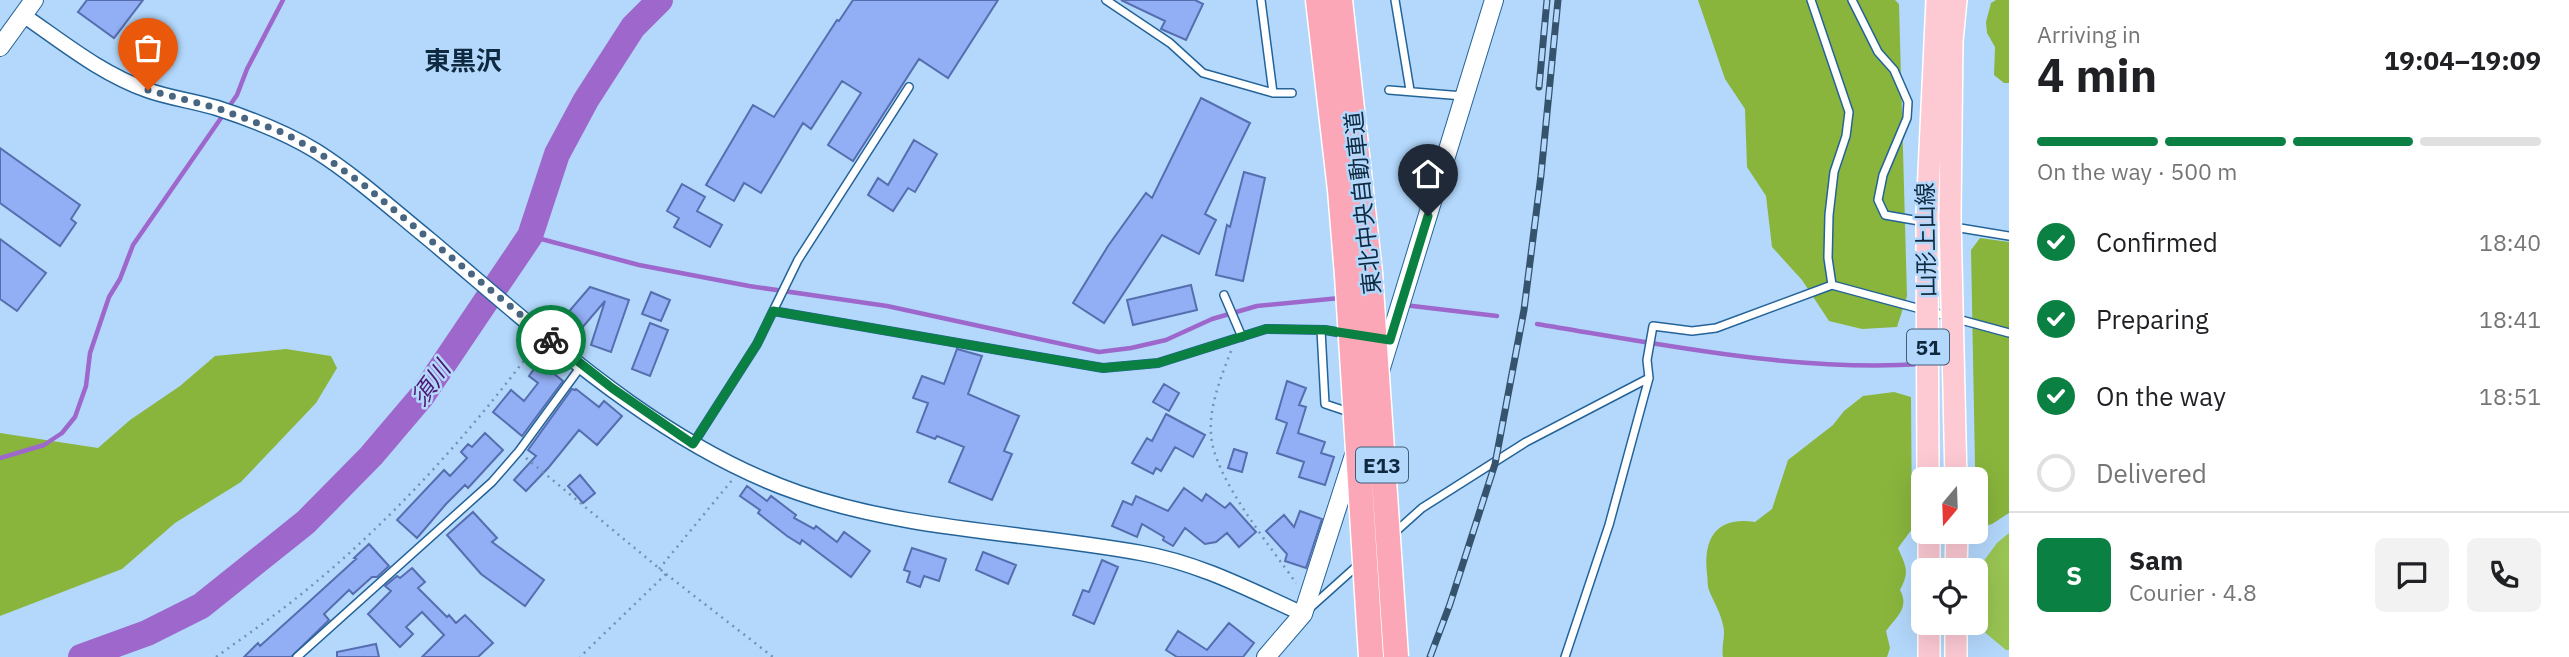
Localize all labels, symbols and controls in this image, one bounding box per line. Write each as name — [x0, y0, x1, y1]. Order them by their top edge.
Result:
pin — [118, 18, 178, 90]
text: Arriving in — [2037, 19, 2141, 49]
icon: bag — [129, 29, 167, 67]
district label: 東黒沢 — [424, 43, 502, 77]
text: 19:04–19:09 — [2384, 43, 2541, 77]
text: 4 min — [2037, 45, 2157, 105]
street label: 東北中央自動車道 — [1337, 110, 1387, 296]
pin — [1398, 144, 1458, 216]
icon: home — [1409, 155, 1447, 193]
text: On the way · 500 m — [2037, 156, 2237, 186]
street label: 山形上山線 — [1909, 182, 1941, 298]
icon: check — [2037, 223, 2075, 261]
text: Confirmed — [2096, 225, 2218, 259]
text: 18:40 — [2479, 227, 2541, 257]
icon: check — [2037, 300, 2075, 338]
text: Preparing — [2096, 302, 2209, 336]
text: 18:41 — [2479, 304, 2541, 334]
courier — [516, 305, 586, 375]
icon: bike — [532, 321, 570, 359]
road number: 51 — [1907, 330, 1949, 364]
water label: 須川 — [403, 352, 459, 412]
icon: check — [2037, 377, 2075, 415]
text: On the way — [2096, 379, 2226, 413]
text: 18:51 — [2479, 381, 2541, 411]
road number: E13 — [1356, 448, 1408, 482]
text: Delivered — [2096, 456, 2207, 490]
north arrow — [1911, 467, 1988, 544]
map controls — [1911, 467, 1988, 635]
button: chat — [2375, 538, 2449, 612]
button: phone — [2467, 538, 2541, 612]
text: Sam — [2129, 543, 2183, 577]
button: locate — [1911, 558, 1988, 635]
text: S — [2066, 558, 2082, 592]
text: Courier · 4.8 — [2129, 577, 2257, 607]

